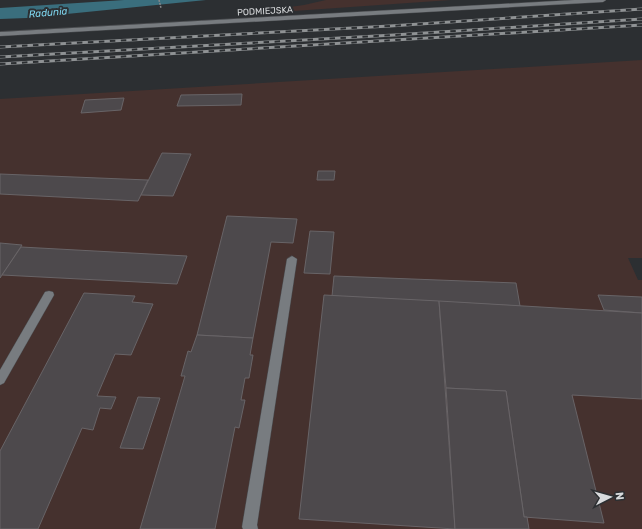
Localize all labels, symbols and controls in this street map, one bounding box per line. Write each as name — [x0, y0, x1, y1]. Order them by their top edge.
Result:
water label: Radunia — [28, 5, 68, 21]
street label: PODMIEJSKA — [237, 5, 293, 17]
north arrow — [590, 477, 630, 517]
text: N — [613, 491, 626, 501]

